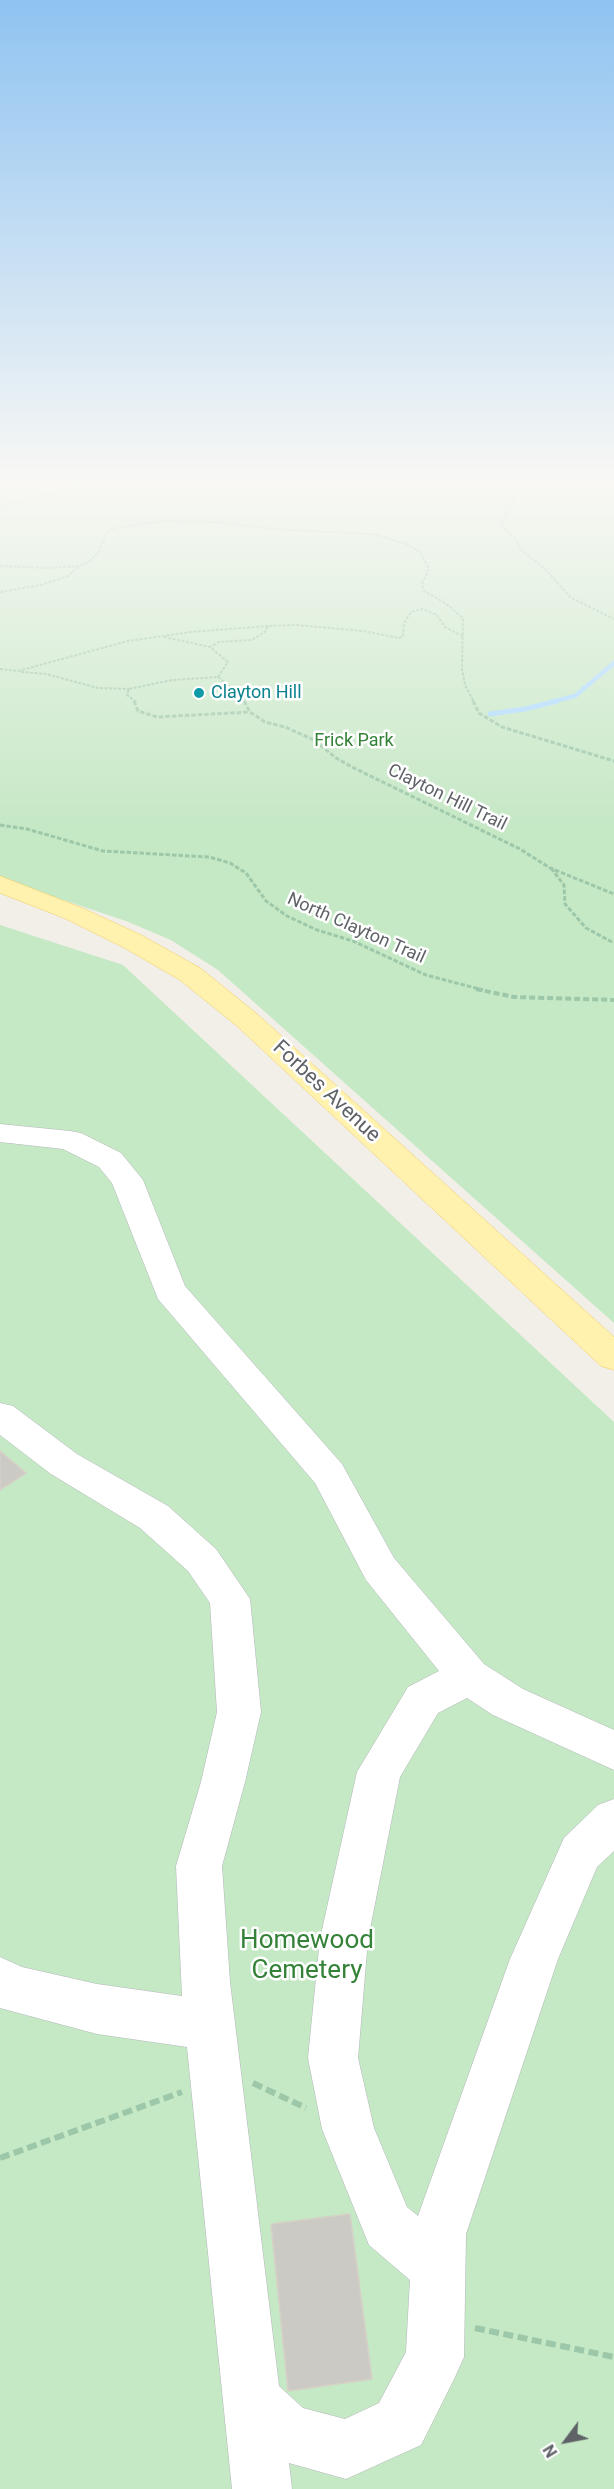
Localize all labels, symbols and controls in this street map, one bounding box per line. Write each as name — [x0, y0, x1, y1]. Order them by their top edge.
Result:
place label: Clayton Hill — [211, 682, 302, 704]
marker: Clayton Hill — [192, 686, 206, 700]
park label: Frick Park — [314, 730, 394, 752]
street label: Clayton Hill Trail — [384, 760, 510, 836]
street label: North Clayton Trail — [284, 889, 428, 969]
street label: Forbes Avenue — [267, 1036, 385, 1148]
park label: Homewood Cemetery — [240, 1925, 374, 1986]
north arrow — [536, 2411, 596, 2471]
text: N — [539, 2441, 561, 2461]

